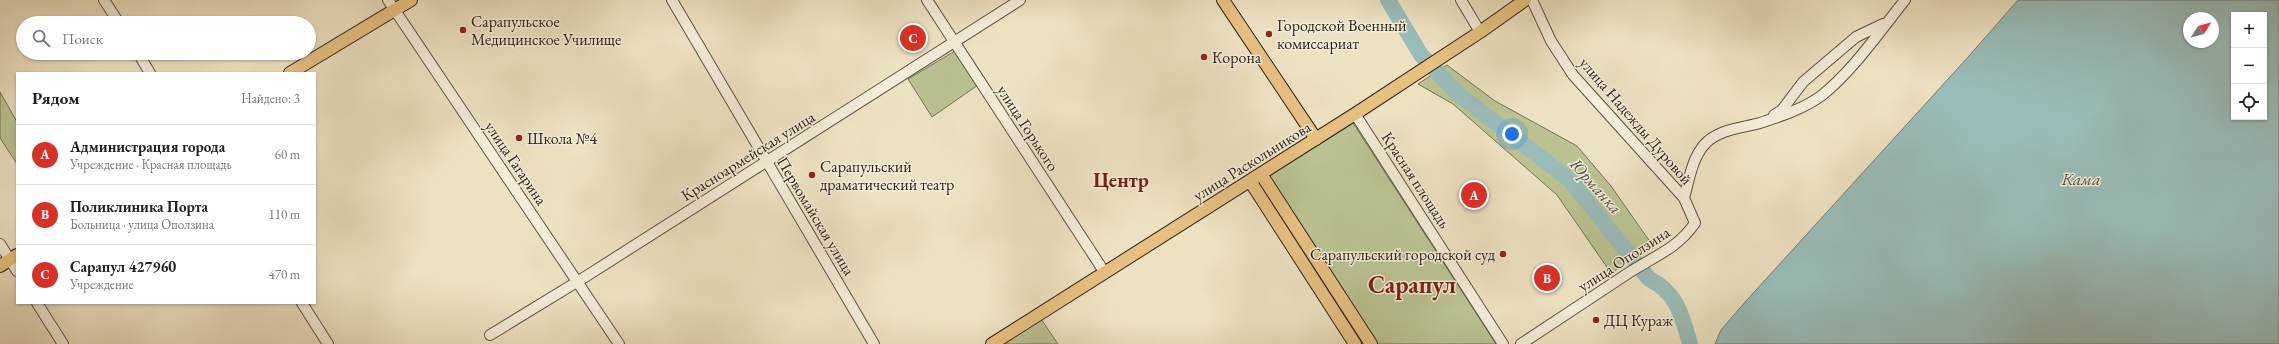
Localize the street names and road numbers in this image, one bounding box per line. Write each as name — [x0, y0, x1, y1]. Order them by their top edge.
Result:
street label: улица Надежды Дуровой — [1575, 53, 1698, 190]
street label: улица Горького — [992, 81, 1064, 175]
street label: Красноармейская улица — [677, 106, 819, 206]
street label: улица Раскольникова — [1189, 116, 1315, 206]
street label: улица Гагарина — [480, 117, 552, 210]
street label: Красная площадь — [1377, 128, 1455, 232]
street label: Первомайская улица — [772, 153, 860, 280]
street label: улица Оползина — [1574, 221, 1674, 296]

